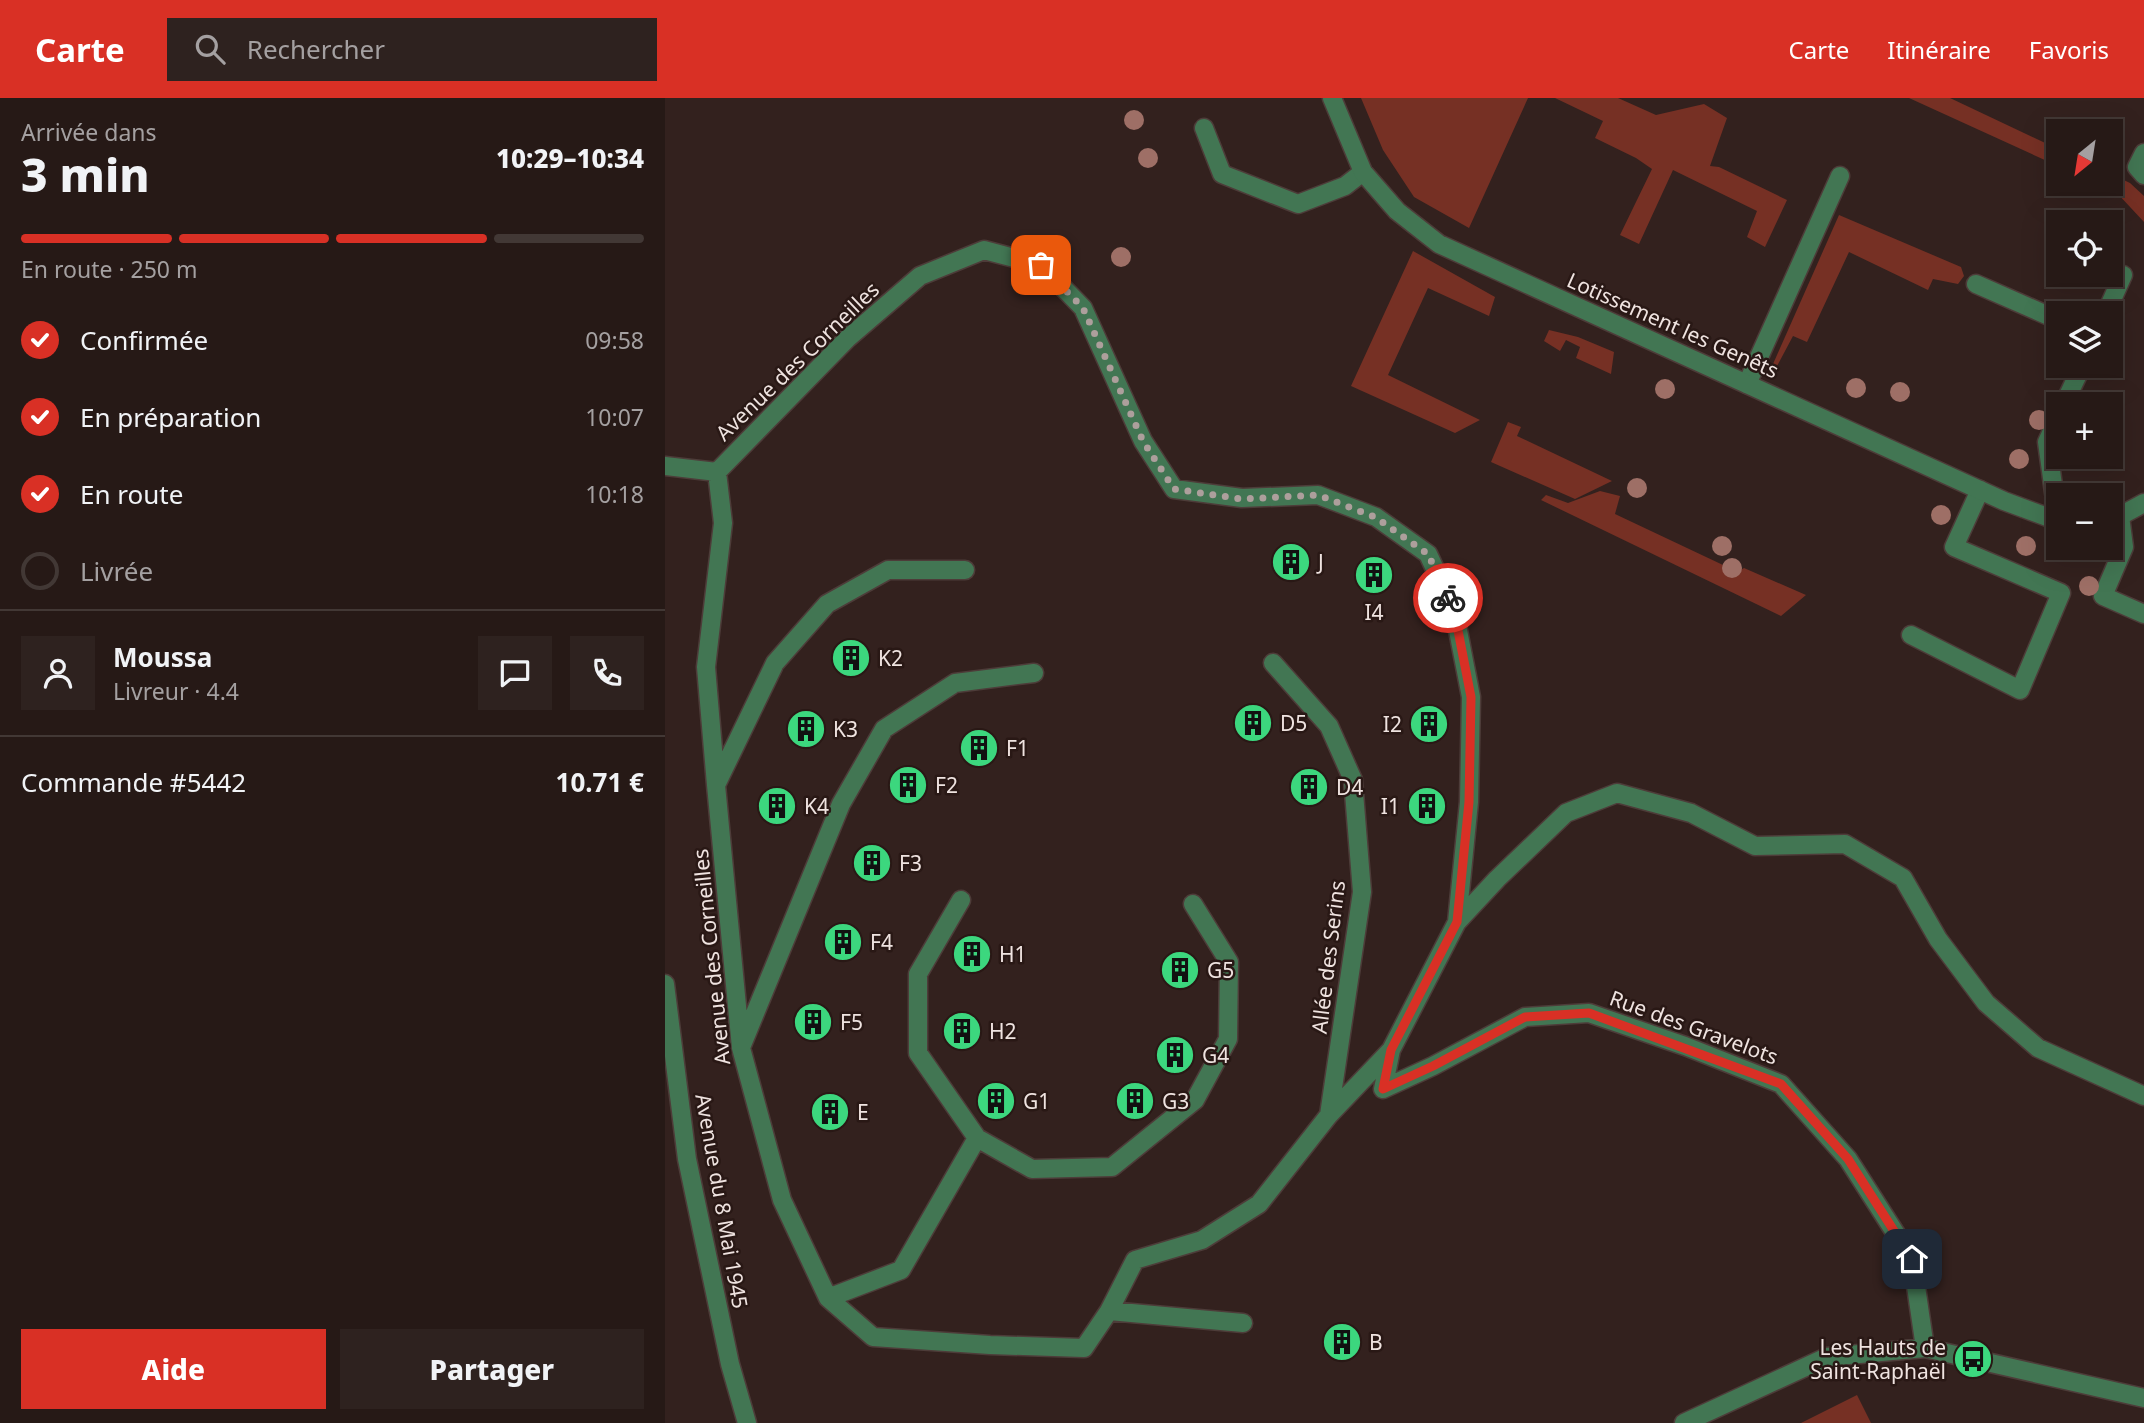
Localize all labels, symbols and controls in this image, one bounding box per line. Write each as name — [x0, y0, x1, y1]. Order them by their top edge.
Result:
search box — [167, 18, 657, 81]
text: Carte — [35, 27, 125, 72]
icon: search — [191, 30, 229, 68]
text: Rechercher — [247, 31, 385, 67]
text: Carte — [1789, 33, 1849, 66]
text: Itinéraire — [1887, 33, 1991, 66]
text: Favoris — [2029, 33, 2109, 66]
text: Arrivée dans — [21, 116, 157, 148]
north arrow — [2046, 119, 2123, 196]
map controls — [2046, 119, 2123, 560]
text: 10:29–10:34 — [496, 140, 644, 176]
text: 3 min — [21, 143, 150, 205]
button: locate — [2046, 210, 2123, 287]
pin — [1011, 235, 1071, 295]
icon: bag — [1022, 246, 1060, 284]
text: En route · 250 m — [21, 253, 198, 285]
street label: Lotissement les Genêts — [1563, 266, 1783, 384]
street label: Avenue des Corneilles — [709, 276, 885, 446]
button: layers — [2046, 301, 2123, 378]
icon: check — [21, 321, 59, 359]
text: Confirmée — [80, 322, 208, 358]
text: 09:58 — [585, 324, 644, 356]
button: + — [2046, 392, 2123, 469]
icon: check — [21, 398, 59, 436]
text: En préparation — [80, 399, 261, 435]
text: 10:07 — [585, 401, 644, 433]
icon: check — [21, 475, 59, 513]
text: En route — [80, 476, 183, 512]
text: 10:18 — [585, 478, 644, 510]
button: − — [2046, 483, 2123, 560]
building icon: J — [1270, 541, 1312, 583]
place label: J — [1316, 548, 1324, 576]
text: Livrée — [80, 553, 153, 589]
building icon: I4 — [1353, 554, 1395, 596]
courier — [1413, 563, 1483, 633]
icon: bike — [1429, 579, 1467, 617]
place label: I4 — [1364, 598, 1384, 626]
button: person — [21, 636, 95, 710]
button: chat — [478, 636, 552, 710]
button: phone — [570, 636, 644, 710]
building icon: K2 — [830, 637, 872, 679]
text: Moussa — [113, 639, 212, 675]
place label: K2 — [878, 644, 903, 672]
text: Livreur · 4.4 — [113, 675, 239, 707]
building icon: D5 — [1232, 702, 1274, 744]
building icon: I2 — [1408, 703, 1450, 745]
building icon: K3 — [785, 708, 827, 750]
place label: D5 — [1280, 709, 1307, 737]
place label: I2 — [1383, 710, 1402, 738]
place label: K3 — [833, 715, 858, 743]
building icon: F1 — [958, 727, 1000, 769]
place label: F1 — [1006, 734, 1029, 762]
text: Commande #5442 — [21, 764, 246, 800]
text: 10.71 € — [556, 764, 644, 800]
building icon: F2 — [887, 764, 929, 806]
building icon: D4 — [1288, 766, 1330, 808]
place label: F2 — [935, 771, 958, 799]
place label: D4 — [1336, 773, 1363, 801]
building icon: K4 — [756, 785, 798, 827]
building icon: I1 — [1406, 785, 1448, 827]
place label: K4 — [804, 792, 829, 820]
place label: I1 — [1381, 792, 1400, 820]
building icon: F3 — [851, 842, 893, 884]
street label: Avenue des Corneilles — [686, 848, 736, 1066]
place label: F3 — [899, 849, 922, 877]
street label: Allée des Serins — [1305, 879, 1351, 1035]
building icon: F4 — [822, 921, 864, 963]
place label: F4 — [870, 928, 893, 956]
building icon: H1 — [951, 933, 993, 975]
place label: H1 — [999, 940, 1027, 968]
building icon: G5 — [1159, 949, 1201, 991]
place label: G5 — [1207, 956, 1234, 984]
street label: Rue des Gravelots — [1606, 984, 1782, 1070]
building icon: F5 — [792, 1001, 834, 1043]
place label: F5 — [840, 1008, 863, 1036]
building icon: H2 — [941, 1010, 983, 1052]
place label: H2 — [989, 1017, 1017, 1045]
building icon: G4 — [1154, 1034, 1196, 1076]
place label: G4 — [1202, 1041, 1229, 1069]
building icon: G1 — [975, 1080, 1017, 1122]
building icon: G3 — [1114, 1080, 1156, 1122]
place label: G1 — [1023, 1087, 1050, 1115]
place label: G3 — [1162, 1087, 1189, 1115]
street label: Avenue du 8 Mai 1945 — [689, 1091, 755, 1311]
building icon: E — [809, 1091, 851, 1133]
place label: E — [857, 1098, 869, 1126]
pin — [1882, 1229, 1942, 1289]
icon: home — [1893, 1240, 1931, 1278]
building icon: B — [1321, 1321, 1363, 1363]
place label: B — [1369, 1328, 1383, 1356]
button: Aide — [21, 1329, 326, 1409]
button: Partager — [340, 1329, 644, 1409]
place label: Les Hauts de Saint-Raphaël — [1810, 1333, 1946, 1385]
bus stop icon: Les Hauts de Saint-Raphaël — [1952, 1338, 1994, 1380]

